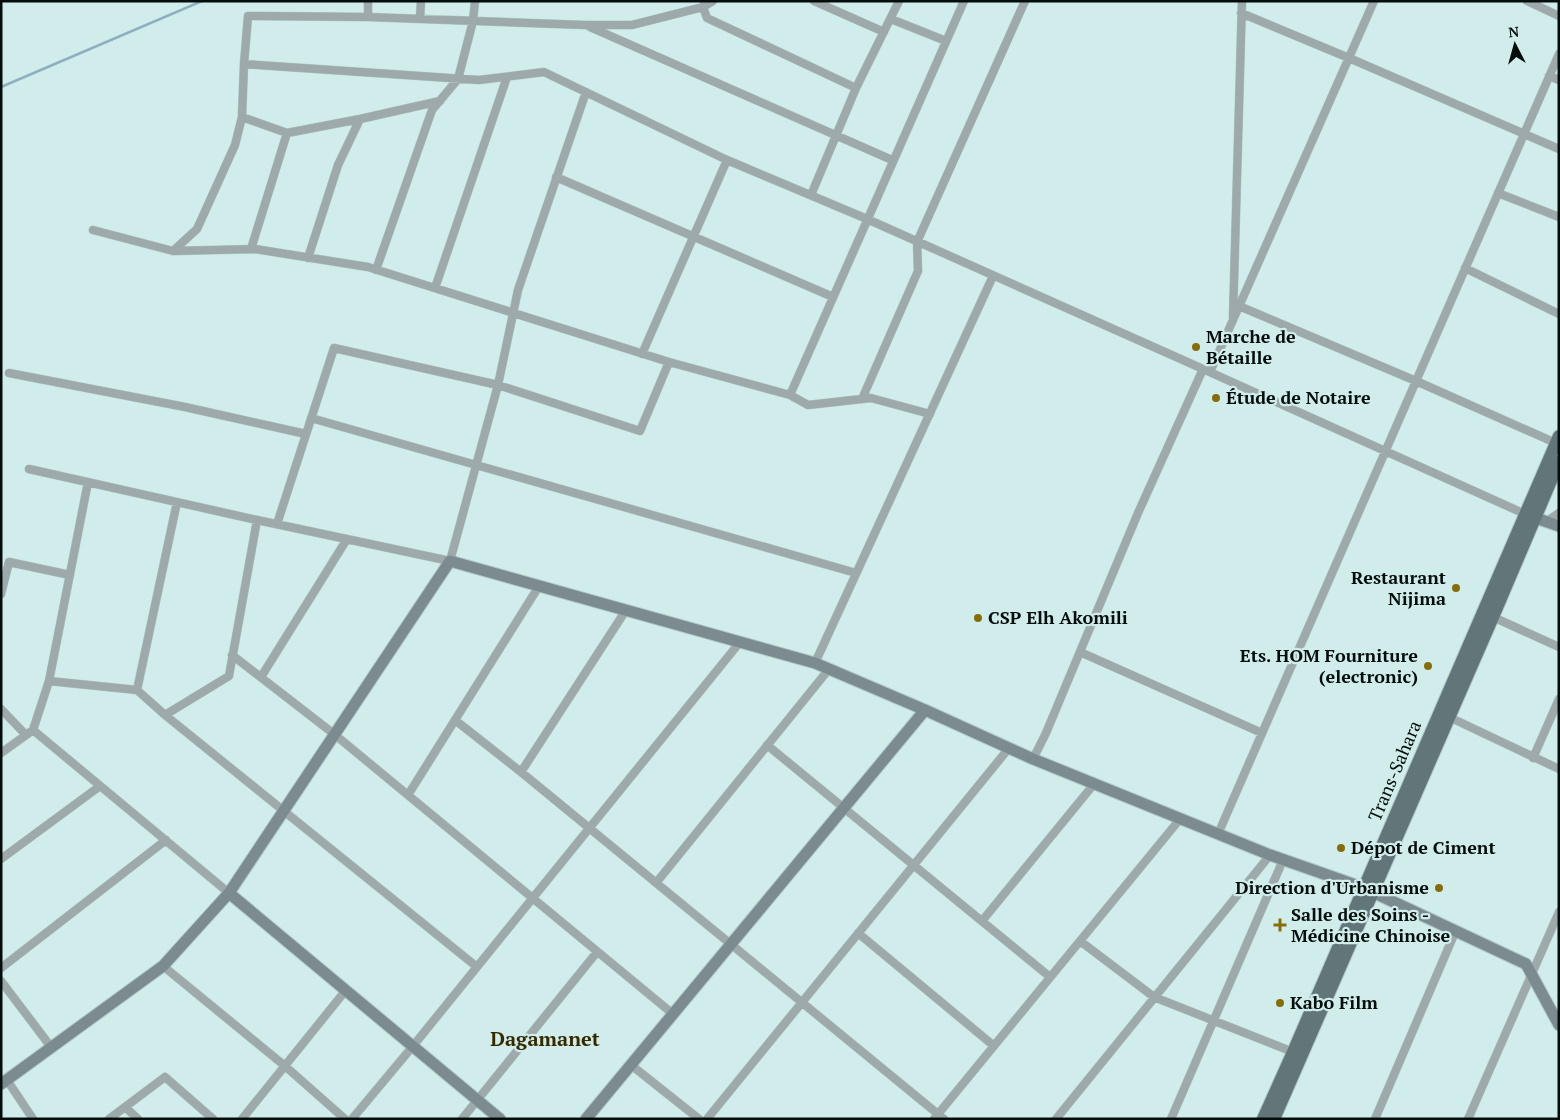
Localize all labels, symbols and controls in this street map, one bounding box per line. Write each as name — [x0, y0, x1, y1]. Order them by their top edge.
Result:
north arrow — [1490, 20, 1540, 70]
text: N — [1507, 22, 1520, 42]
place label: Marche de Bétaille — [1206, 324, 1296, 369]
marker: Marche de Bétaille — [1190, 341, 1202, 353]
place label: Étude de Notaire — [1226, 385, 1371, 409]
marker: Étude de Notaire — [1210, 392, 1222, 404]
place label: Restaurant Nijima — [1351, 565, 1446, 610]
marker: Restaurant Nijima — [1450, 582, 1462, 594]
place label: CSP Elh Akomili — [988, 605, 1128, 629]
marker: CSP Elh Akomili — [972, 612, 984, 624]
place label: Ets. HOM Fourniture (electronic) — [1240, 643, 1418, 688]
marker: Ets. HOM Fourniture (electronic) — [1422, 660, 1434, 672]
street label: Trans-Sahara — [1362, 717, 1426, 825]
place label: Dépot de Ciment — [1351, 835, 1496, 859]
marker: Dépot de Ciment — [1335, 842, 1347, 854]
place label: Direction d'Urbanisme — [1235, 875, 1429, 899]
marker: Direction d'Urbanisme — [1433, 882, 1445, 894]
place label: Salle des Soins - Médicine Chinoise — [1291, 902, 1451, 947]
marker: Salle des Soins - Médicine Chinoise — [1273, 918, 1287, 932]
place label: Kabo Film — [1290, 990, 1378, 1014]
marker: Kabo Film — [1274, 997, 1286, 1009]
district label: Dagamanet — [490, 1025, 600, 1052]

